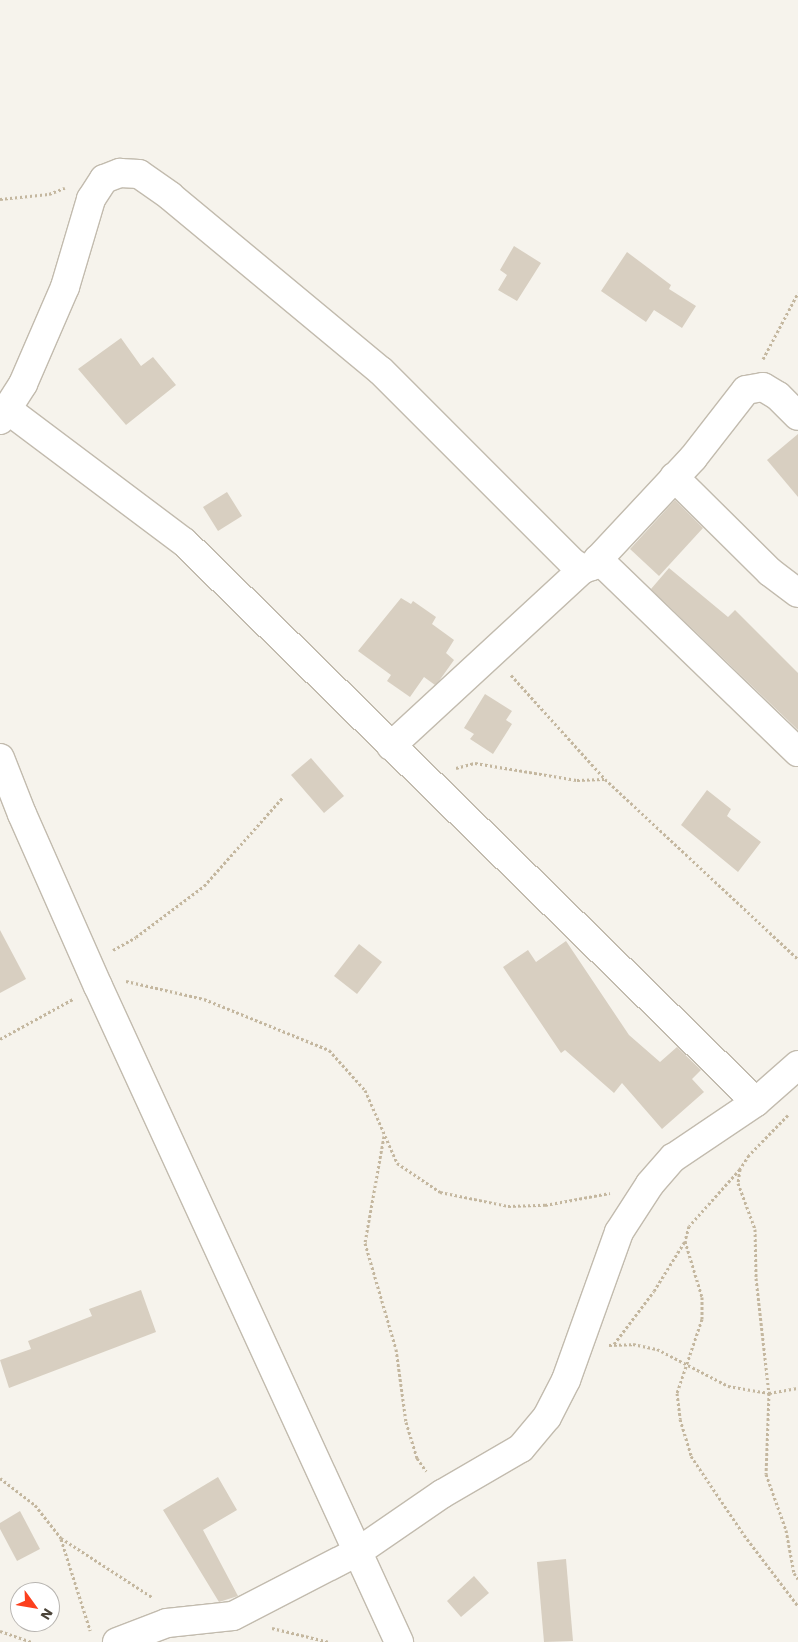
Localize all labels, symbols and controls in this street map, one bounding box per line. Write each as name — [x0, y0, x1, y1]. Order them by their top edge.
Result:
north arrow — [10, 1582, 60, 1632]
text: N — [37, 1606, 56, 1623]

